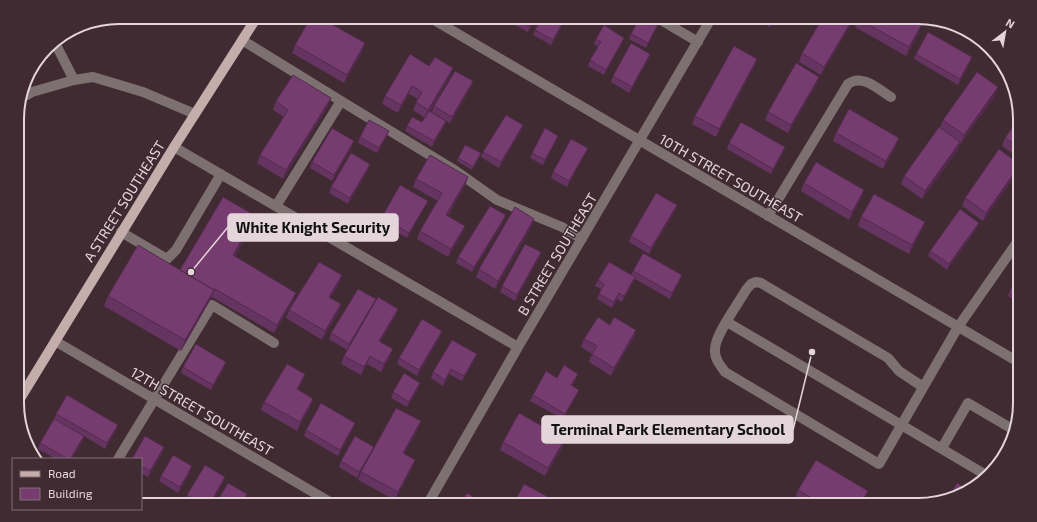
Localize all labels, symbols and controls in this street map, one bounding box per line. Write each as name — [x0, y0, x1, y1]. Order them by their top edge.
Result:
north arrow — [985, 12, 1025, 52]
text: N — [1004, 15, 1017, 31]
street label: 10TH STREET SOUTHEAST — [656, 130, 806, 226]
street label: A STREET SOUTHEAST — [80, 137, 168, 265]
street label: B STREET SOUTHEAST — [514, 190, 600, 318]
callout: White Knight Security — [228, 214, 398, 241]
text: White Knight Security — [236, 218, 391, 237]
street label: 12TH STREET SOUTHEAST — [128, 363, 276, 459]
callout: Terminal Park Elementary School — [542, 416, 793, 443]
text: Terminal Park Elementary School — [551, 420, 785, 439]
legend — [12, 458, 142, 510]
text: Road — [48, 466, 76, 480]
text: Building — [48, 486, 93, 500]

